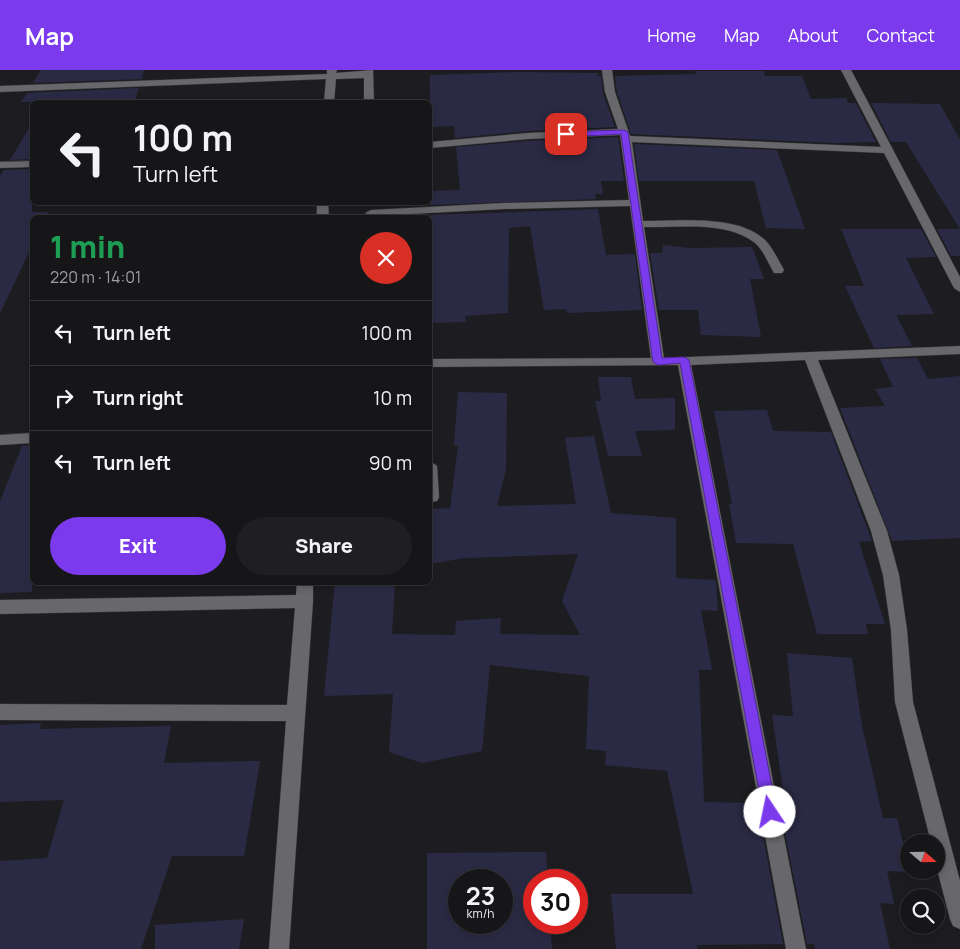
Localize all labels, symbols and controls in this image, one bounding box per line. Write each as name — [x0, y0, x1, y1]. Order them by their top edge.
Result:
text: Map — [25, 19, 74, 52]
text: Home — [647, 23, 696, 47]
text: Map — [724, 23, 760, 47]
text: About — [788, 23, 838, 47]
text: Contact — [866, 23, 935, 47]
pin — [545, 113, 587, 155]
text: 100 m — [133, 114, 233, 162]
icon: left — [50, 120, 115, 185]
icon: arrive — [552, 120, 580, 148]
text: Turn left — [133, 159, 218, 189]
text: 1 min — [50, 226, 125, 267]
button: close — [360, 232, 412, 284]
text: 220 m · 14:01 — [50, 266, 141, 288]
icon: left — [50, 319, 78, 347]
text: Turn left — [93, 320, 171, 346]
text: 100 m — [361, 320, 412, 346]
icon: right — [50, 384, 78, 412]
text: Turn right — [93, 385, 183, 411]
text: 10 m — [373, 385, 412, 411]
icon: left — [50, 449, 78, 477]
text: Turn left — [93, 450, 171, 476]
text: 90 m — [369, 450, 412, 476]
button: Exit — [50, 517, 226, 575]
button: Share — [236, 517, 412, 575]
position arrow — [743, 785, 795, 837]
north arrow — [900, 834, 945, 879]
map controls — [900, 834, 945, 934]
speed limit sign: 30 — [523, 869, 588, 934]
text: 23 — [466, 878, 495, 913]
button: search — [900, 889, 945, 934]
text: km/h — [467, 905, 494, 922]

